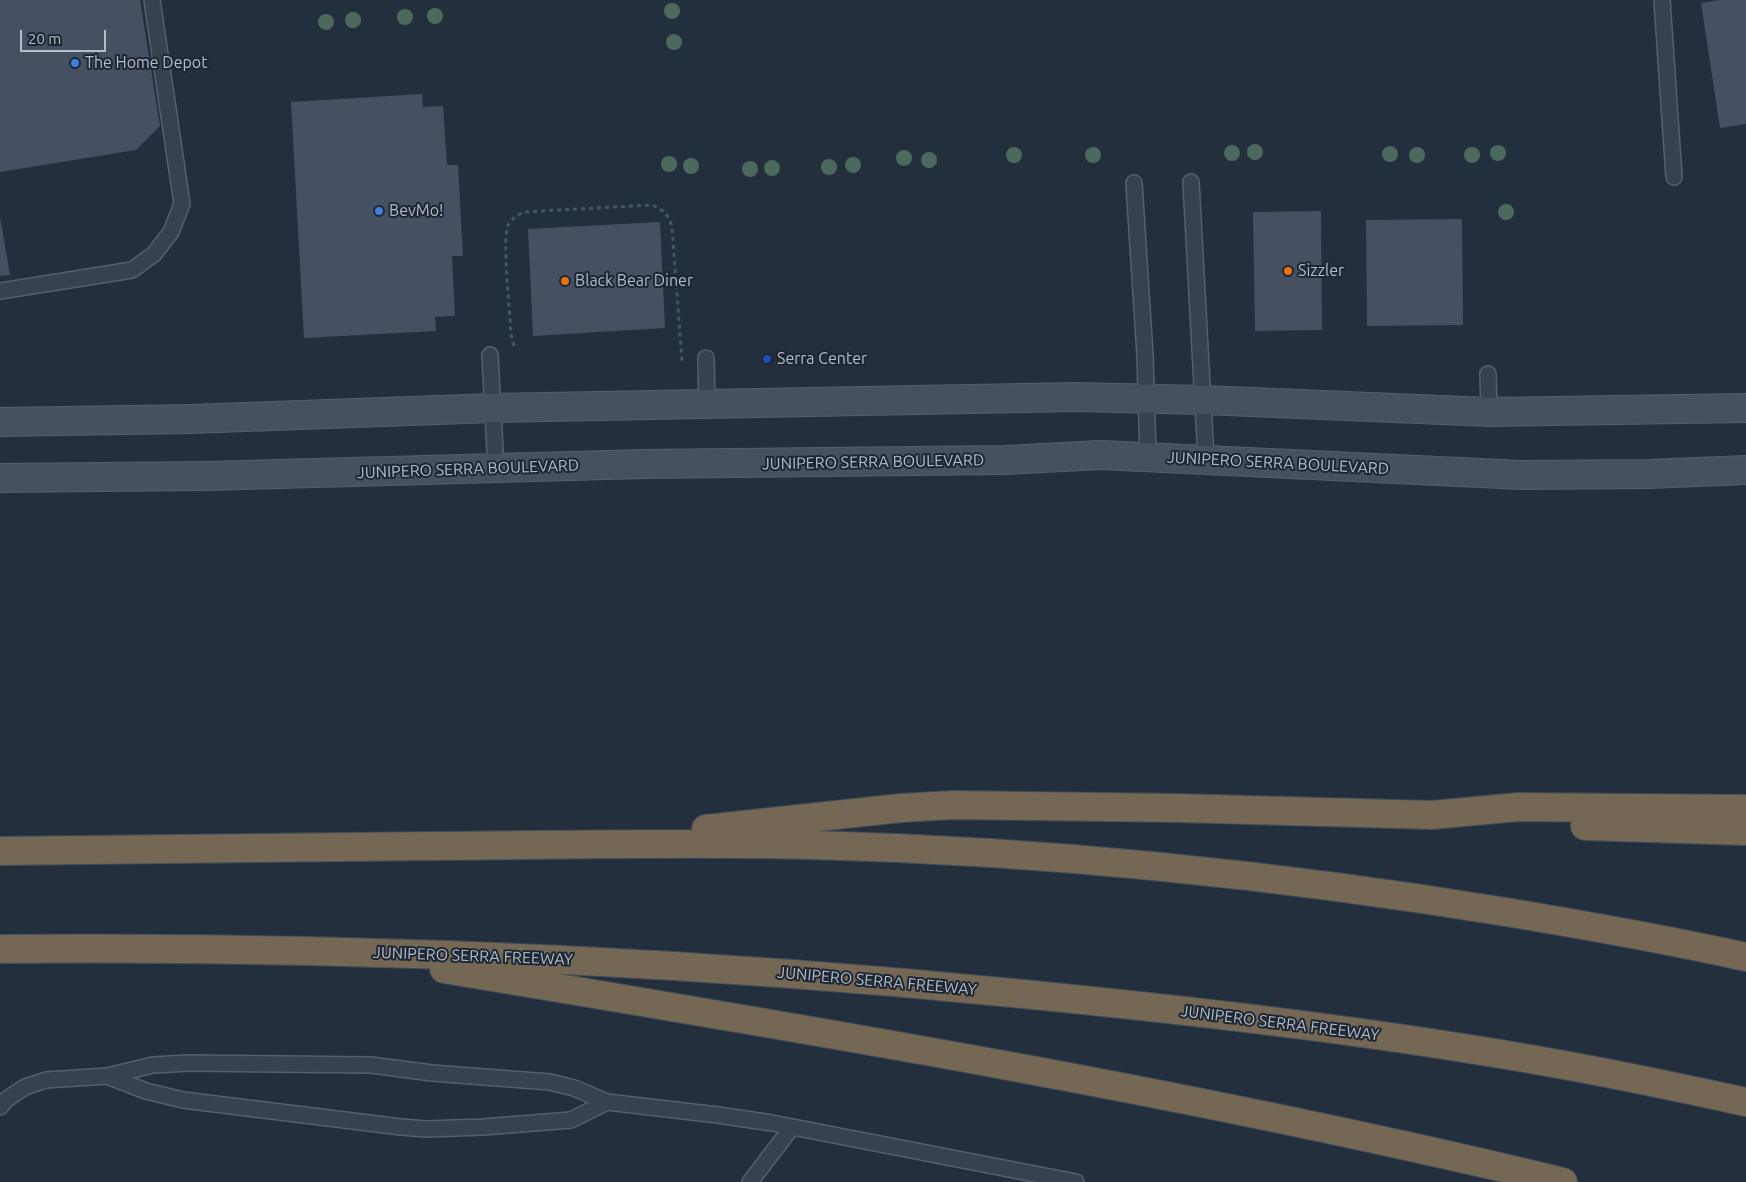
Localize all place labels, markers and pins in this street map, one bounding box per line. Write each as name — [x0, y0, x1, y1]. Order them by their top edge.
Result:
place label: The Home Depot — [85, 53, 207, 73]
marker: The Home Depot — [69, 57, 81, 69]
place label: BevMo! — [389, 201, 443, 221]
marker: BevMo! — [373, 205, 385, 217]
place label: Sizzler — [1298, 261, 1344, 281]
marker: Sizzler — [1282, 265, 1294, 277]
place label: Black Bear Diner — [575, 271, 693, 291]
marker: Black Bear Diner — [559, 275, 571, 287]
place label: Serra Center — [777, 349, 867, 369]
marker: Serra Center — [761, 353, 773, 365]

